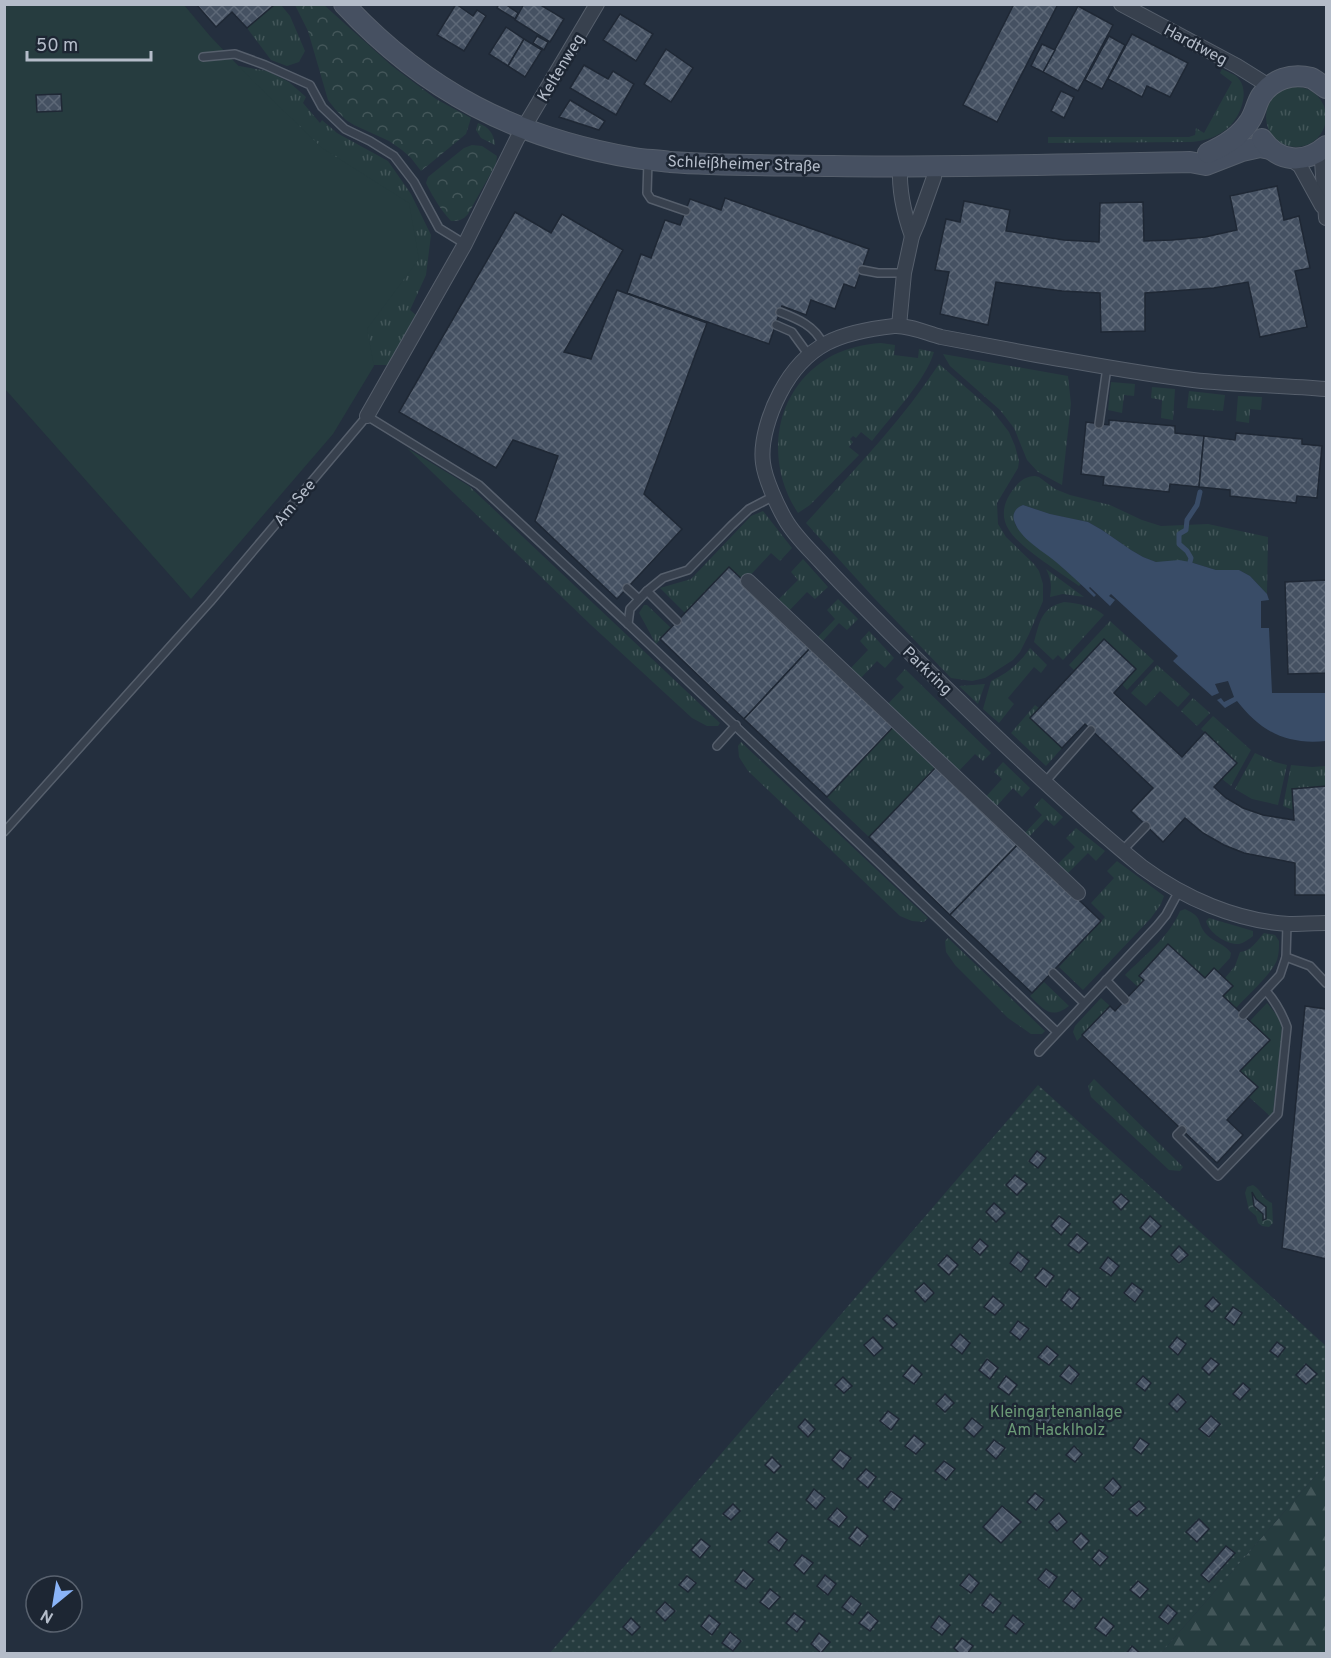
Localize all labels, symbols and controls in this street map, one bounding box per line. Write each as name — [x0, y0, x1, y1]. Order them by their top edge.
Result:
street label: Hardtweg — [1160, 21, 1230, 71]
scale bar — [27, 24, 152, 62]
street label: Keltenweg — [534, 30, 590, 106]
text: 50 m — [36, 35, 78, 58]
street label: Schleißheimer Straße — [667, 152, 821, 178]
street label: Am See — [270, 476, 321, 531]
street label: Parkring — [898, 643, 956, 700]
park label: Kleingartenanlage Am Hacklholz — [990, 1403, 1122, 1441]
north arrow — [24, 1574, 84, 1634]
text: N — [38, 1604, 57, 1627]

